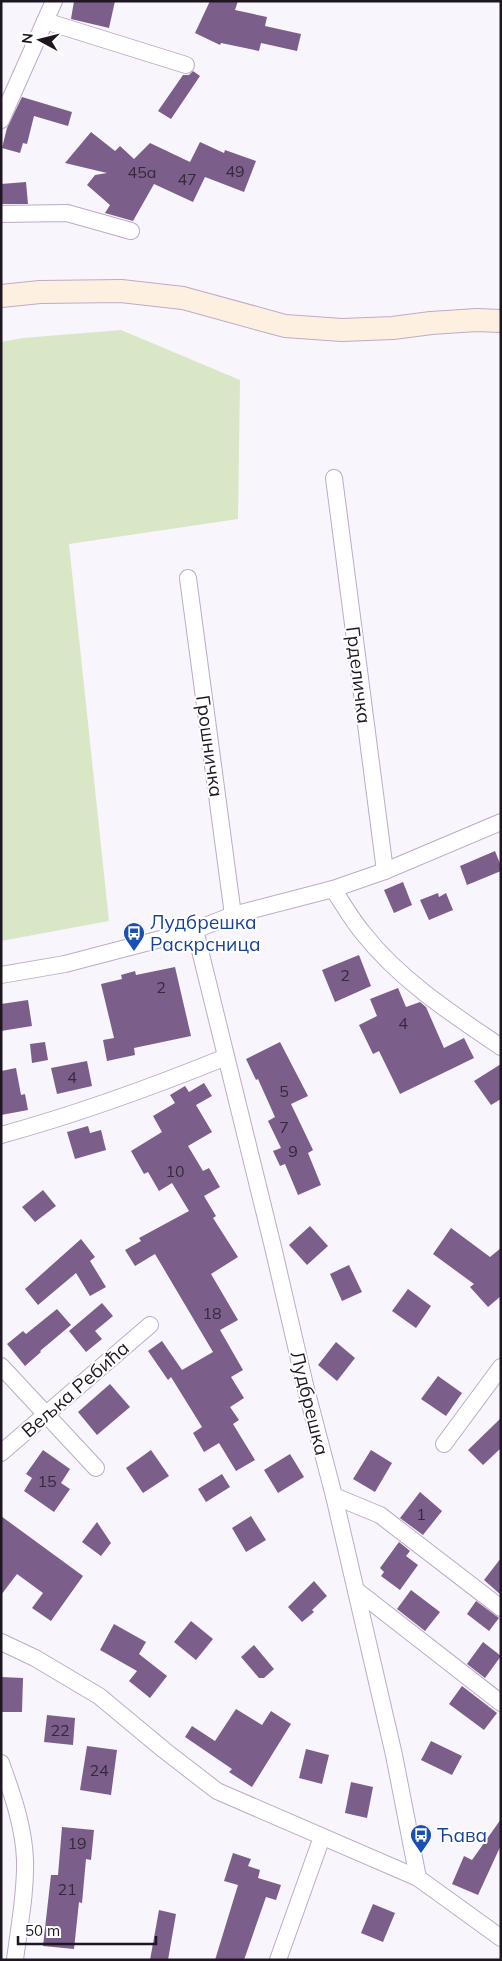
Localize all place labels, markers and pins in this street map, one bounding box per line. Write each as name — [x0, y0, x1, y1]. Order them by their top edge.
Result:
place label: Лудбрешка Раскрсница — [150, 910, 261, 956]
bus stop icon: Лудбрешка Раскрсница — [122, 921, 146, 952]
bus stop icon: Ћава — [409, 1823, 433, 1854]
place label: Ћава — [437, 1823, 487, 1847]

